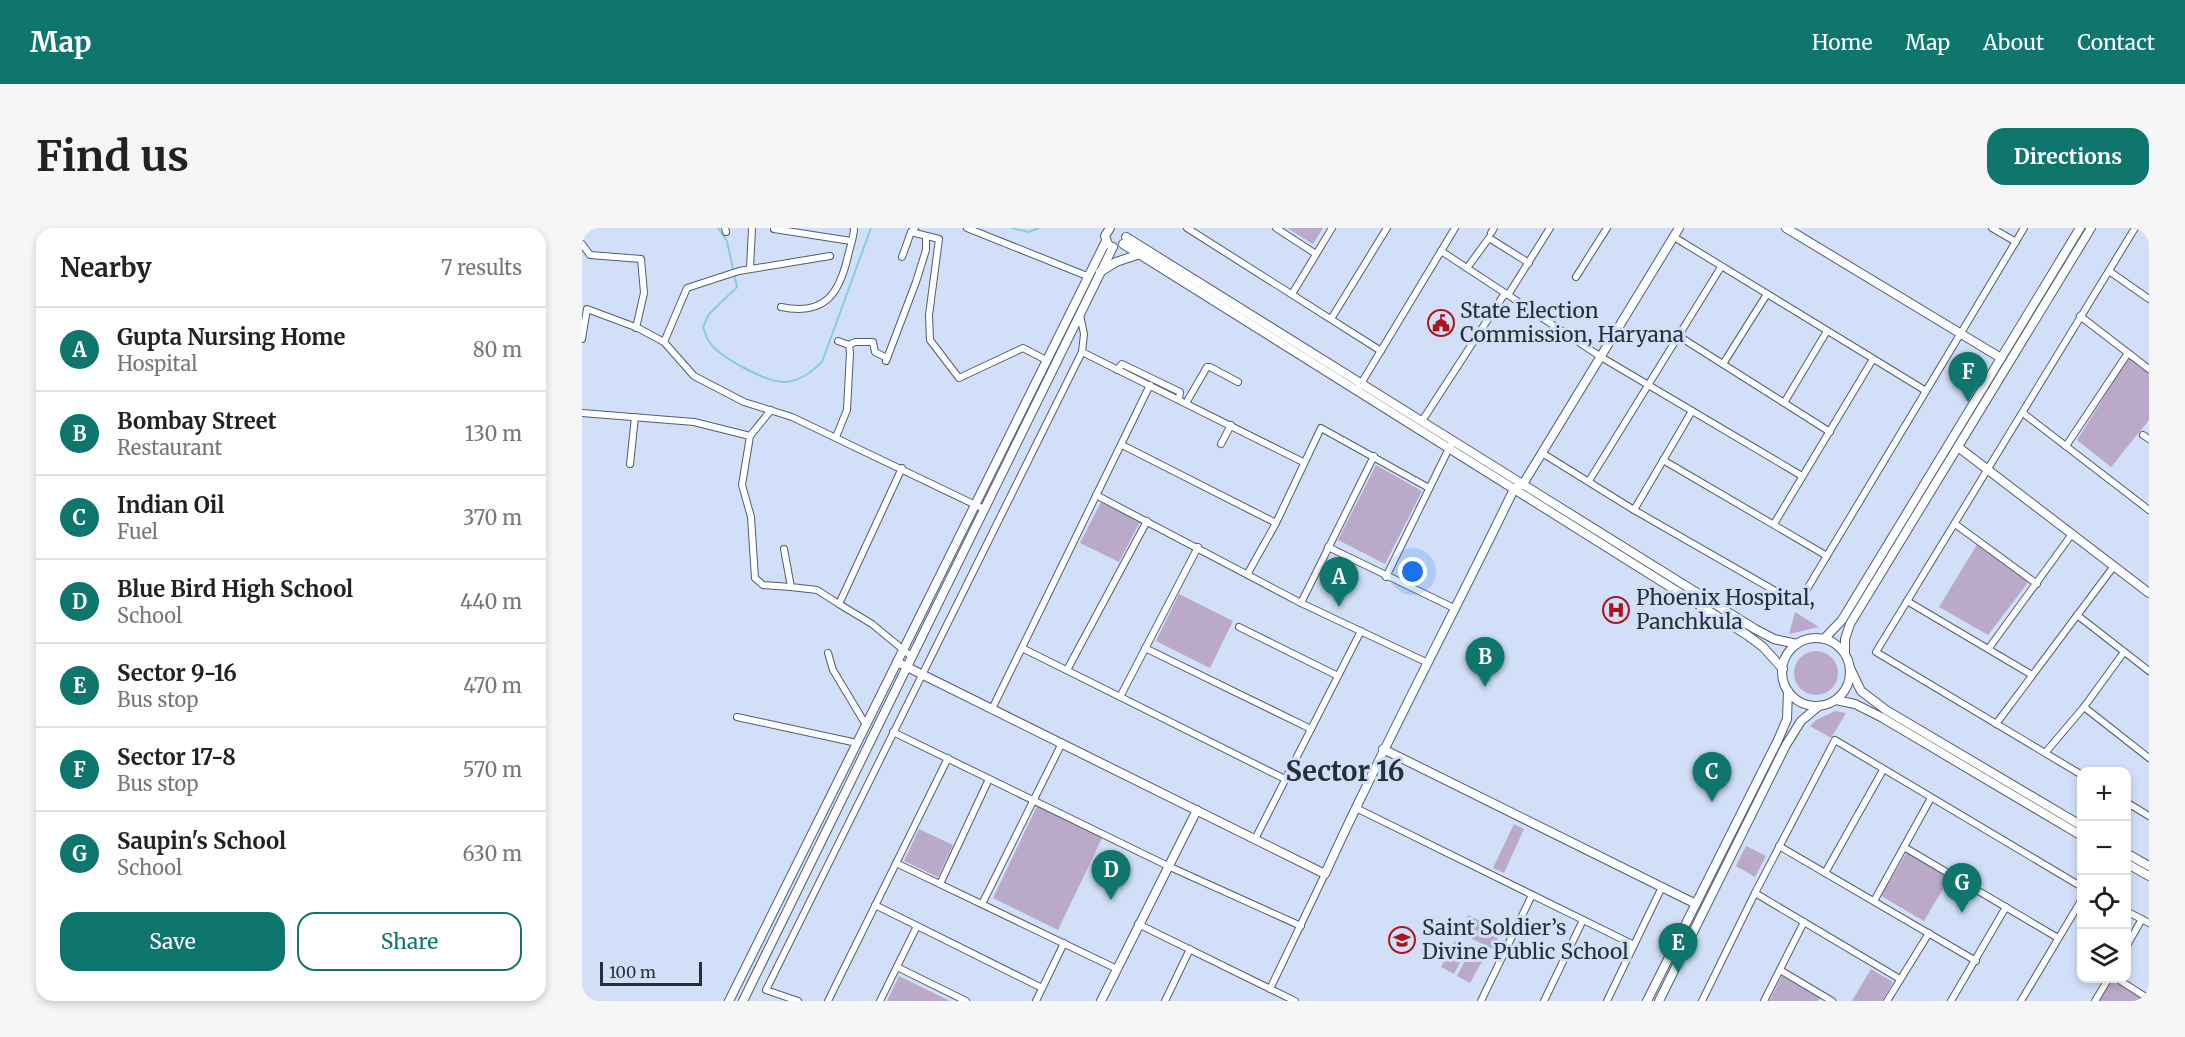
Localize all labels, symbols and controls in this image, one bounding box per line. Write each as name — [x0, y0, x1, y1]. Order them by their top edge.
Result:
text: Map — [30, 24, 92, 60]
text: Home — [1812, 29, 1872, 56]
text: Map — [1905, 29, 1950, 56]
text: About — [1983, 29, 2044, 56]
text: Contact — [2077, 29, 2155, 56]
button: Directions — [1987, 128, 2149, 185]
text: Find us — [36, 130, 189, 182]
text: Nearby — [60, 251, 152, 284]
text: 7 results — [441, 255, 522, 280]
place label: State Election Commission, Haryana — [1460, 297, 1684, 348]
public building icon: State Election Commission, Haryana — [1426, 308, 1456, 338]
text: Gupta Nursing Home — [117, 323, 345, 351]
text: A — [72, 337, 87, 362]
text: 80 m — [473, 337, 522, 362]
text: Hospital — [117, 351, 197, 376]
pin: F — [1948, 352, 1988, 402]
text: Bombay Street — [117, 407, 277, 435]
text: B — [73, 421, 86, 446]
text: 130 m — [465, 421, 522, 446]
text: Restaurant — [117, 435, 222, 460]
text: Indian Oil — [117, 491, 224, 519]
text: C — [73, 505, 86, 530]
text: 370 m — [463, 505, 522, 530]
text: Fuel — [117, 519, 158, 544]
your location — [1398, 557, 1427, 586]
pin: A — [1320, 558, 1359, 607]
text: Blue Bird High School — [117, 575, 353, 603]
place label: Phoenix Hospital, Panchkula — [1636, 584, 1815, 635]
text: D — [72, 589, 87, 614]
text: 440 m — [460, 589, 522, 614]
hospital icon: Phoenix Hospital, Panchkula — [1601, 595, 1631, 625]
text: School — [117, 603, 182, 628]
pin: B — [1466, 638, 1504, 687]
text: Sector 9-16 — [117, 659, 237, 687]
text: E — [73, 673, 86, 698]
text: 470 m — [463, 673, 522, 698]
text: Bus stop — [117, 687, 199, 712]
text: Sector 17-8 — [117, 743, 236, 771]
pin: C — [1692, 752, 1732, 802]
district label: Sector 16 — [1286, 754, 1404, 788]
text: F — [73, 757, 86, 782]
text: 570 m — [463, 757, 522, 782]
map controls — [2077, 767, 2131, 983]
button: + — [2077, 767, 2131, 821]
text: Bus stop — [117, 771, 199, 796]
button: − — [2077, 821, 2131, 875]
text: Saupin's School — [117, 827, 286, 855]
text: G — [72, 841, 87, 866]
text: 630 m — [462, 841, 522, 866]
pin: D — [1092, 850, 1130, 900]
text: School — [117, 855, 182, 880]
pin: G — [1942, 864, 1982, 913]
button: locate — [2077, 875, 2131, 929]
button: Save — [60, 912, 285, 971]
button: Share — [297, 912, 522, 971]
place label: Saint Soldier’s Divine Public School — [1422, 914, 1629, 965]
pin: E — [1658, 924, 1698, 973]
school or university icon: Saint Soldier’s Divine Public School — [1387, 925, 1417, 955]
button: layers — [2077, 929, 2131, 983]
scale bar — [600, 959, 702, 986]
text: 100 m — [609, 962, 656, 982]

